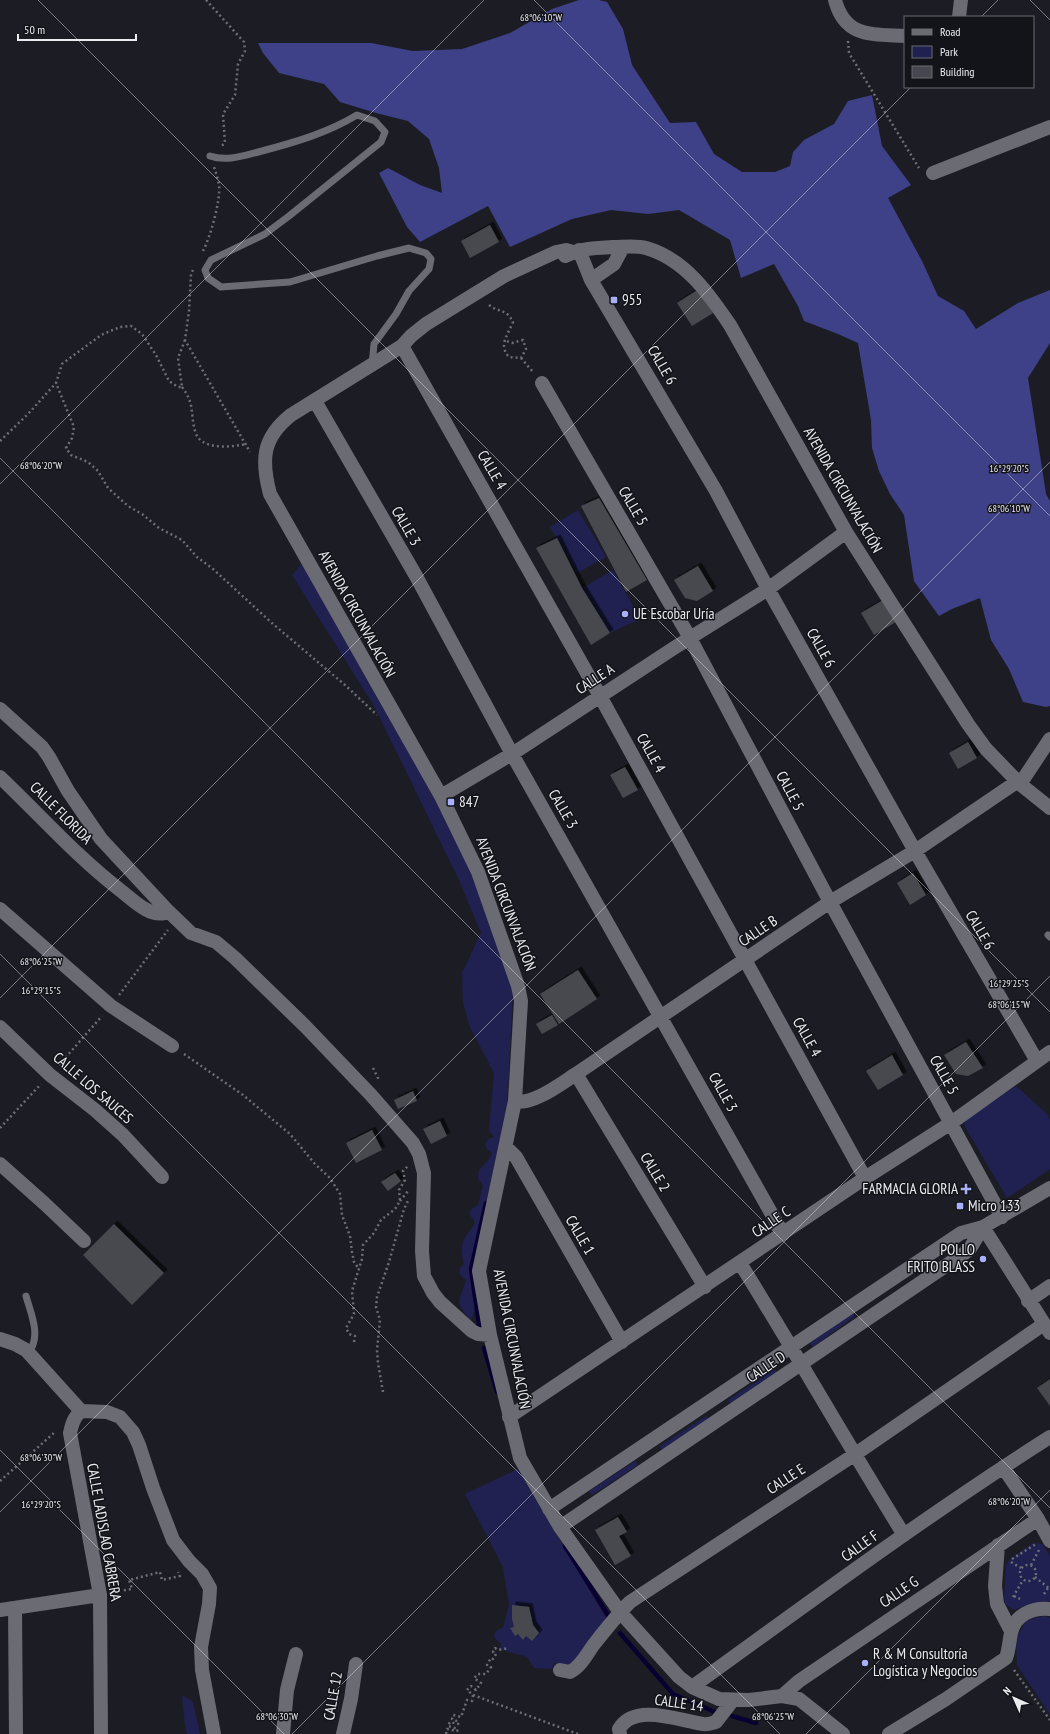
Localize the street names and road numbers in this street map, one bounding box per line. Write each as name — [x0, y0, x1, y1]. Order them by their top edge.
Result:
street label: CALLE 6 — [644, 342, 681, 388]
street label: AVENIDA CIRCUNVALACIÓN — [800, 424, 887, 556]
street label: CALLE 4 — [474, 447, 511, 493]
street label: CALLE 5 — [615, 483, 652, 529]
street label: CALLE 3 — [388, 503, 425, 549]
street label: AVENIDA CIRCUNVALACIÓN — [315, 547, 400, 680]
street label: CALLE 6 — [803, 625, 840, 671]
street label: CALLE A — [572, 659, 618, 698]
street label: CALLE 4 — [633, 730, 670, 776]
street label: CALLE 5 — [772, 768, 809, 814]
street label: CALLE FLORIDA — [26, 777, 97, 849]
street label: CALLE 3 — [545, 786, 582, 832]
street label: AVENIDA CIRCUNVALACIÓN — [472, 834, 541, 973]
street label: CALLE 6 — [962, 907, 999, 953]
street label: CALLE B — [735, 911, 781, 950]
street label: CALLE 4 — [789, 1014, 826, 1060]
street label: CALLE LOS SAUCES — [49, 1048, 137, 1128]
street label: CALLE 5 — [926, 1052, 963, 1098]
street label: CALLE 3 — [705, 1069, 742, 1115]
street label: CALLE 2 — [636, 1149, 674, 1195]
street label: CALLE C — [748, 1202, 794, 1241]
street label: CALLE 1 — [562, 1212, 599, 1258]
street label: AVENIDA CIRCUNVALACIÓN — [490, 1267, 535, 1410]
street label: CALLE D — [742, 1346, 789, 1387]
street label: CALLE E — [763, 1459, 809, 1498]
street label: CALLE LADISLAO CABRERA — [83, 1462, 126, 1603]
street label: CALLE F — [837, 1526, 882, 1566]
street label: CALLE G — [876, 1572, 922, 1611]
street label: CALLE 12 — [319, 1670, 346, 1722]
street label: CALLE 14 — [653, 1690, 705, 1715]

